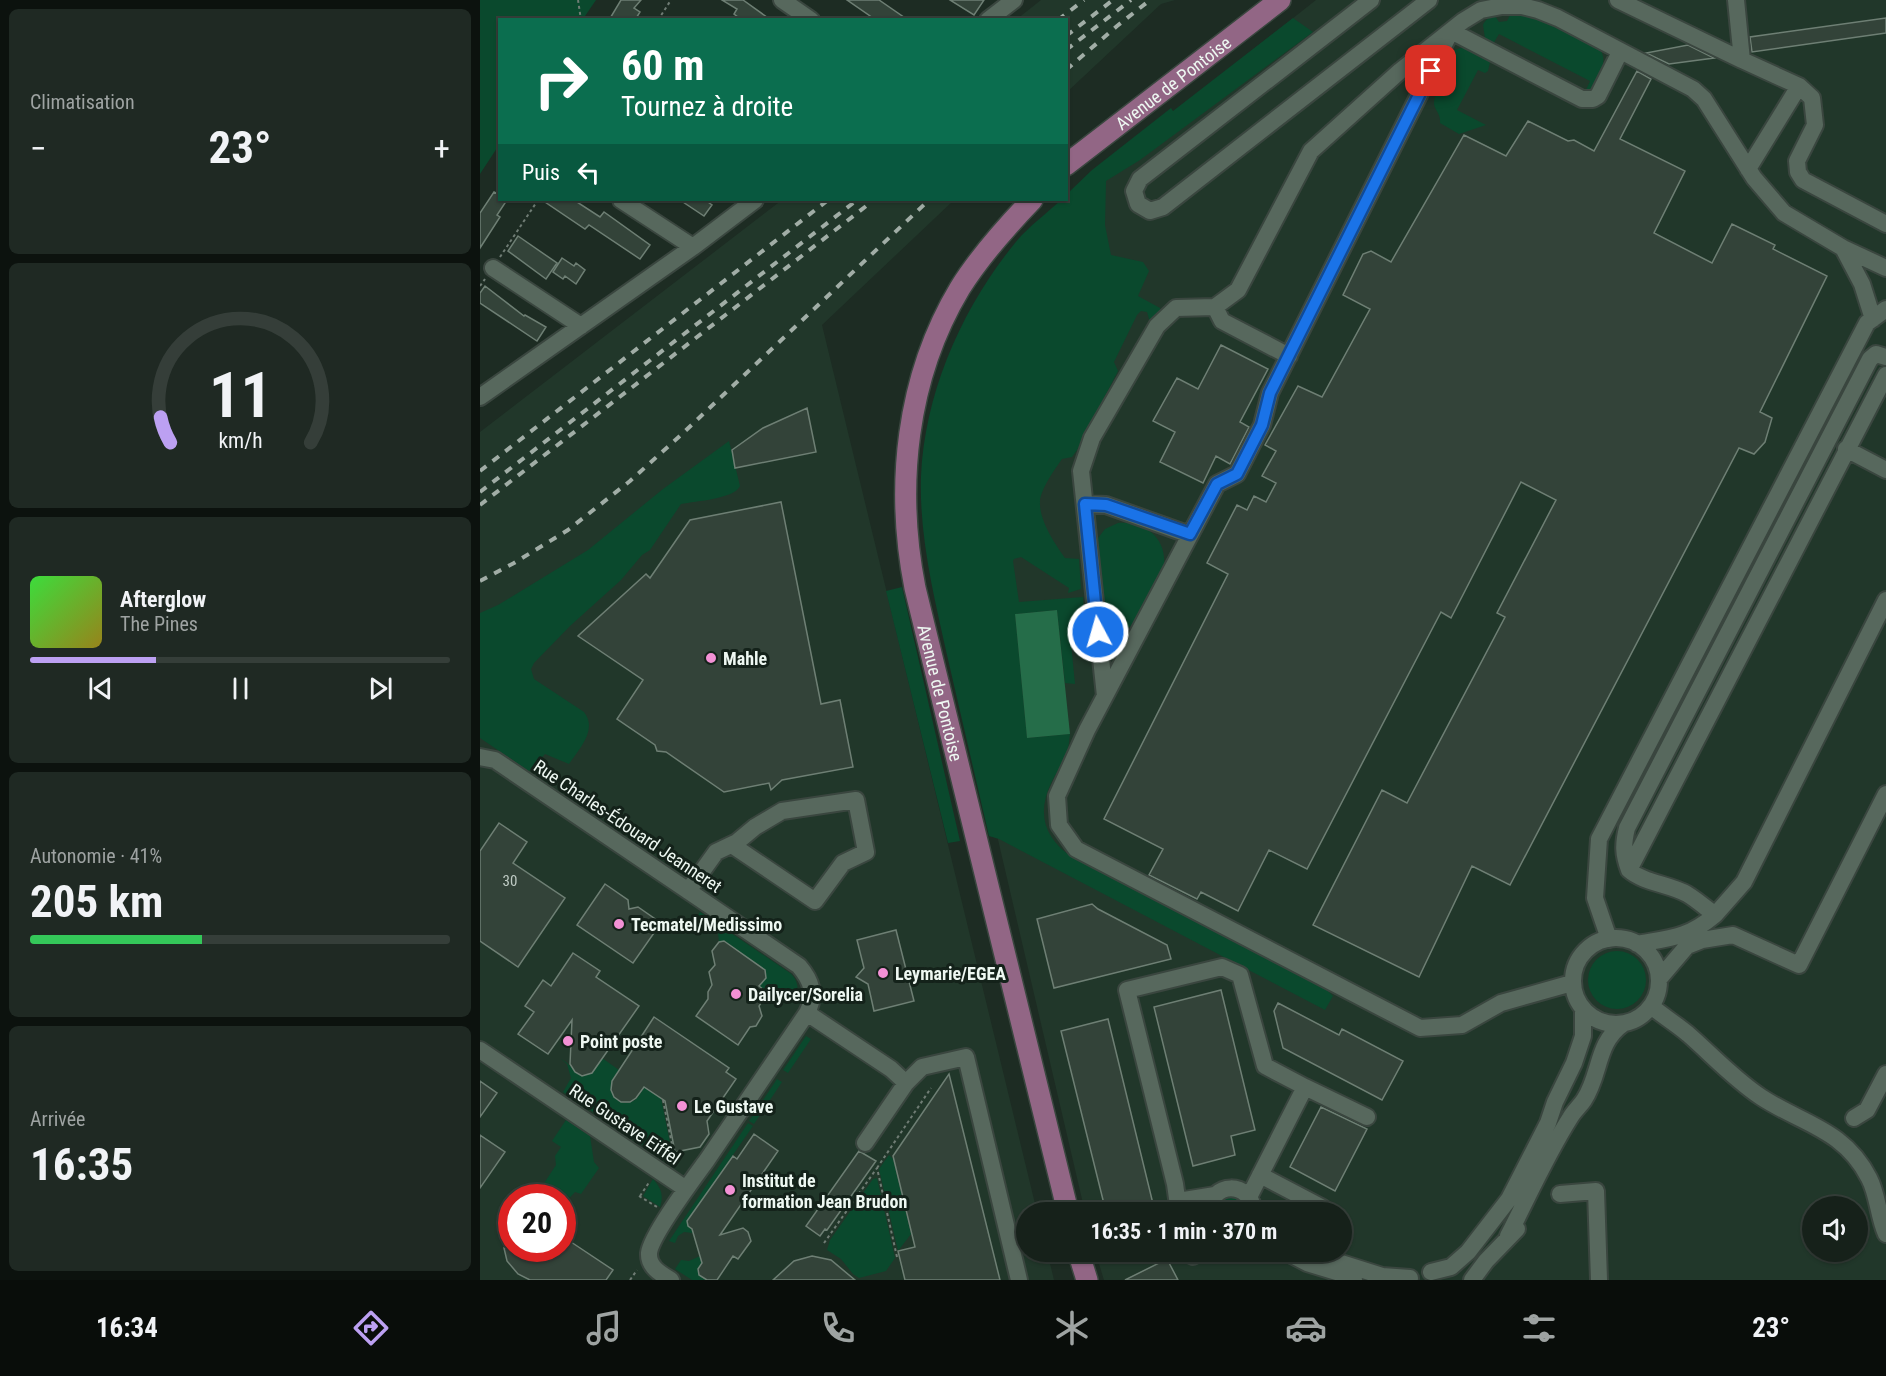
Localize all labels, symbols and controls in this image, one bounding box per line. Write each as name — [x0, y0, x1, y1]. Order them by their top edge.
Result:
street label: Avenue de Pontoise — [1111, 31, 1235, 134]
text: 60 m — [621, 41, 704, 90]
icon: right — [522, 42, 600, 120]
pin — [1405, 45, 1456, 96]
icon: arrive — [1414, 54, 1447, 87]
text: Climatisation — [30, 90, 135, 114]
text: Tournez à droite — [621, 91, 793, 123]
text: 23° — [209, 121, 272, 174]
text: − — [30, 129, 47, 168]
text: + — [434, 129, 450, 168]
icon: left — [572, 156, 605, 189]
text: Puis — [522, 160, 560, 185]
text: 11 — [208, 359, 272, 432]
text: km/h — [218, 428, 262, 453]
text: Afterglow — [120, 587, 206, 612]
position arrow — [1066, 600, 1130, 664]
text: The Pines — [120, 612, 198, 636]
street label: Avenue de Pontoise — [914, 622, 968, 763]
place label: Mahle — [723, 648, 768, 669]
marker: Mahle — [704, 651, 718, 665]
icon: previous — [84, 672, 117, 705]
icon: pause — [224, 672, 257, 705]
icon: next — [364, 672, 397, 705]
street label: Rue Charles-Édouard Jeanneret — [530, 755, 726, 897]
text: Autonomie · 41% — [30, 844, 162, 868]
house number: 30 — [503, 872, 517, 890]
text: 205 km — [30, 875, 163, 928]
place label: Tecmatel/Medissimo — [631, 914, 782, 935]
marker: Tecmatel/Medissimo — [612, 917, 626, 931]
place label: Leymarie/EGEA — [895, 963, 1006, 984]
marker: Leymarie/EGEA — [876, 966, 890, 980]
place label: Dailycer/Sorelia — [748, 984, 863, 1005]
marker: Dailycer/Sorelia — [729, 987, 743, 1001]
place label: Point poste — [580, 1031, 663, 1052]
marker: Point poste — [561, 1034, 575, 1048]
street label: Rue Gustave Eiffel — [566, 1079, 684, 1169]
place label: Le Gustave — [694, 1096, 774, 1117]
marker: Le Gustave — [675, 1099, 689, 1113]
text: Arrivée — [30, 1107, 86, 1131]
text: 16:35 — [30, 1138, 133, 1191]
place label: Institut de formation Jean Brudon — [742, 1170, 907, 1212]
marker: Institut de formation Jean Brudon — [723, 1183, 737, 1197]
speed limit sign: 20 — [498, 1184, 576, 1262]
map controls — [1802, 1196, 1868, 1262]
button: sound — [1802, 1196, 1868, 1262]
text: 16:35 · 1 min · 370 m — [1091, 1219, 1277, 1244]
icon: directions — [350, 1307, 392, 1349]
icon: music — [583, 1307, 625, 1349]
icon: phone — [817, 1307, 859, 1349]
icon: climate — [1051, 1307, 1093, 1349]
icon: car — [1285, 1307, 1327, 1349]
icon: filters — [1518, 1307, 1560, 1349]
text: 16:34 — [96, 1312, 158, 1344]
text: 23° — [1752, 1312, 1790, 1344]

